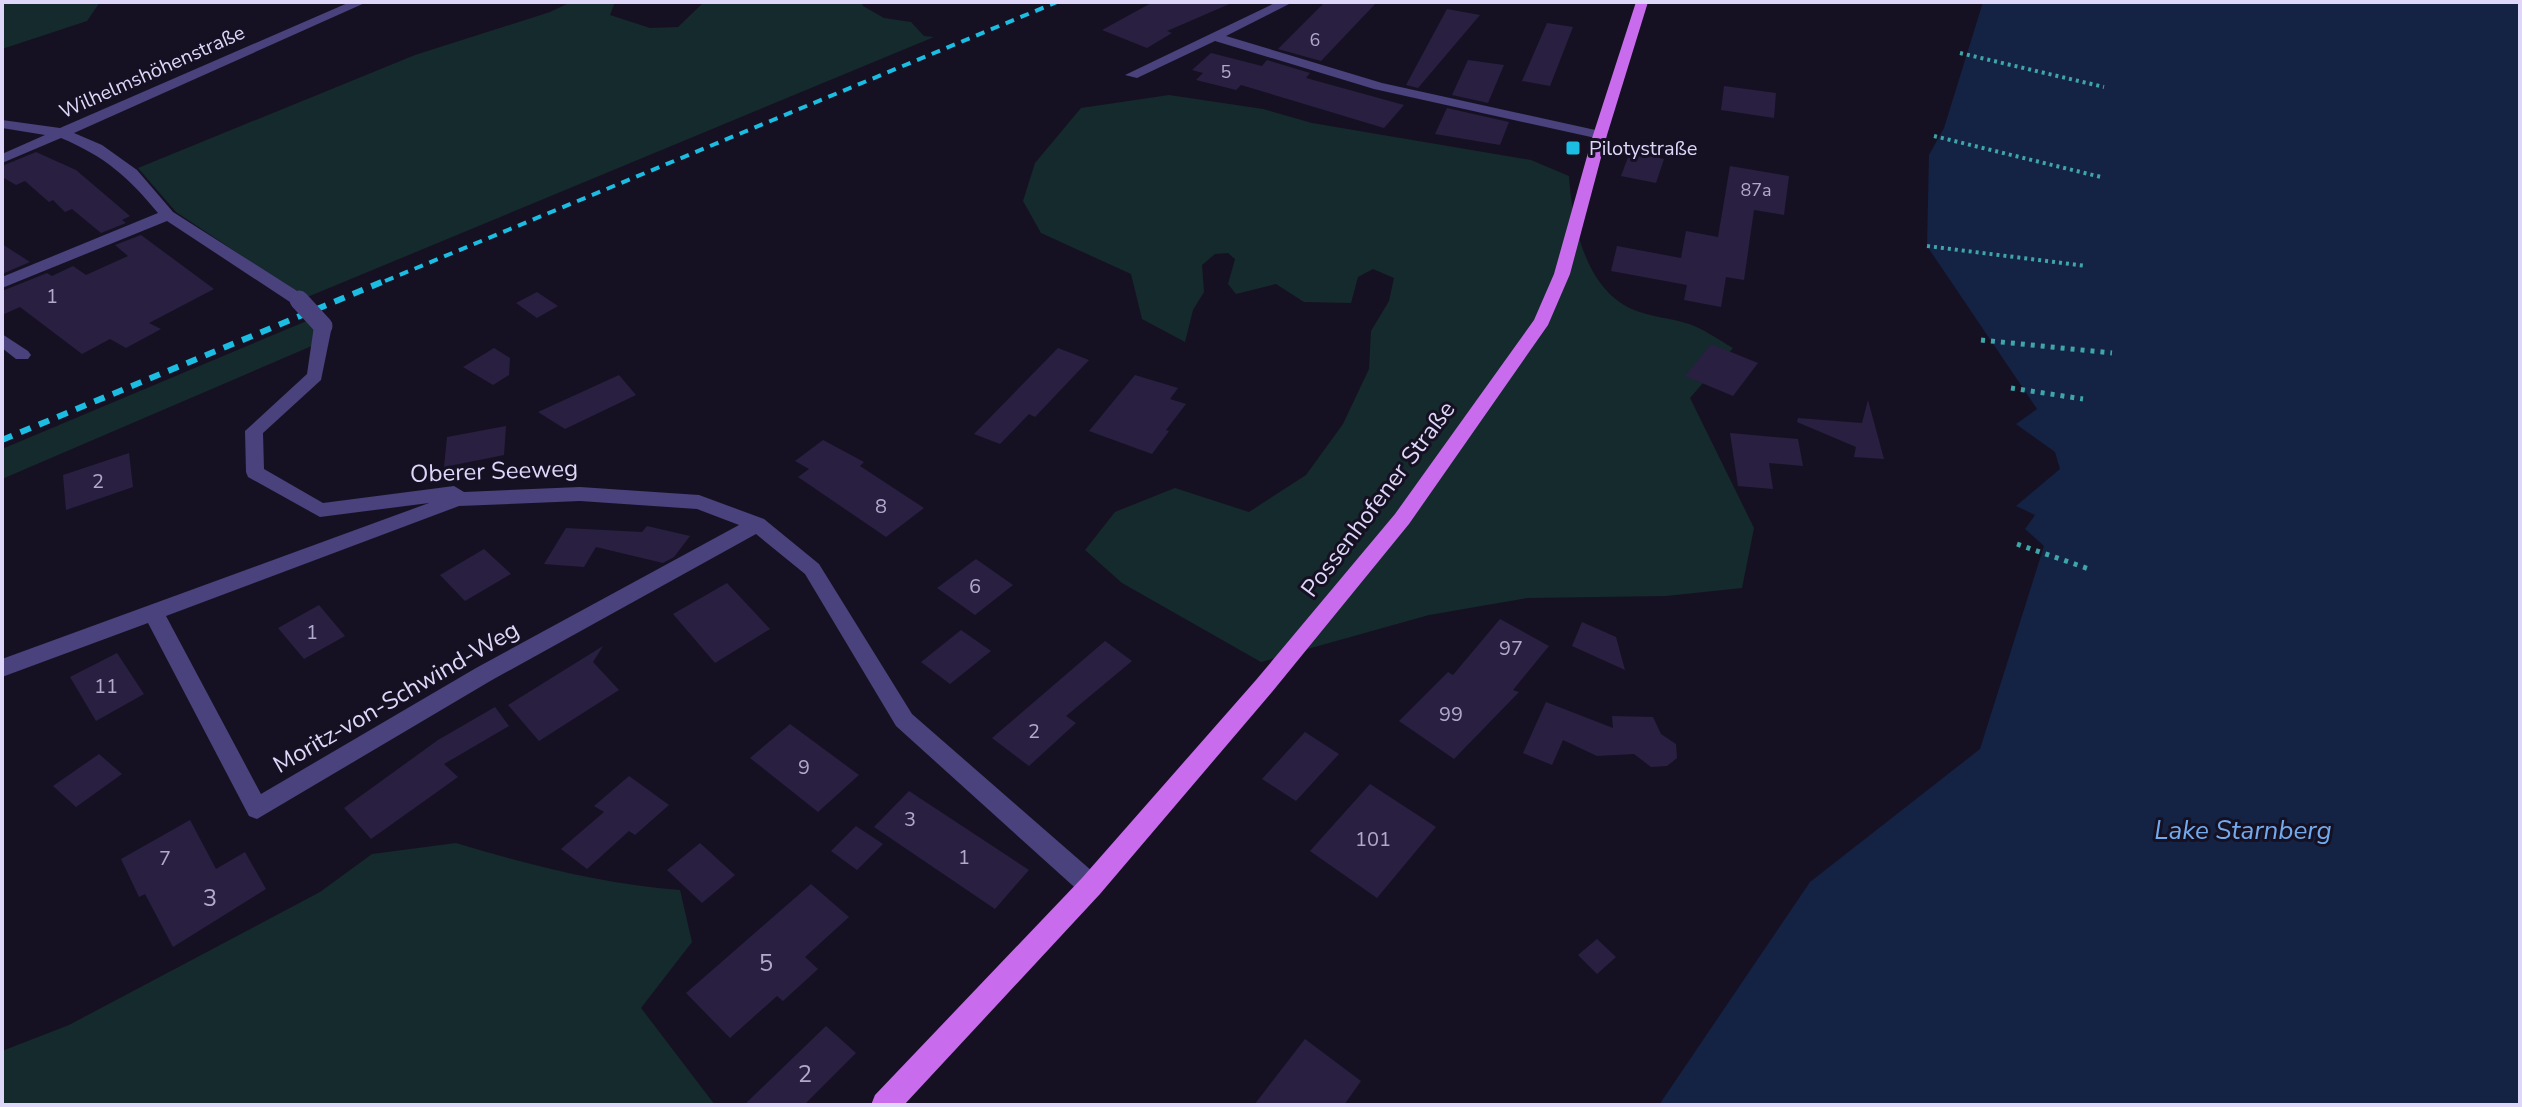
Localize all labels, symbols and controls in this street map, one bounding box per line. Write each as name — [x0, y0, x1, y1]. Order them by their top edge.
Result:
street label: Wilhelmshöhenstraße — [55, 19, 249, 125]
house number: 6 — [1310, 28, 1320, 52]
house number: 5 — [1221, 60, 1231, 84]
place label: Pilotystraße — [1589, 135, 1697, 162]
marker: Pilotystraße — [1564, 139, 1582, 157]
house number: 87a — [1740, 178, 1772, 202]
house number: 1 — [46, 283, 58, 310]
street label: Possenhofener Straße — [1294, 394, 1462, 604]
street label: Oberer Seeweg — [409, 452, 579, 490]
house number: 2 — [92, 468, 104, 495]
house number: 8 — [875, 493, 887, 520]
house number: 6 — [969, 573, 981, 600]
street label: Moritz-von-Schwind-Weg — [267, 613, 525, 781]
house number: 1 — [306, 619, 318, 646]
house number: 97 — [1499, 635, 1523, 662]
house number: 11 — [94, 673, 118, 700]
house number: 99 — [1439, 701, 1463, 728]
house number: 2 — [1028, 718, 1040, 745]
house number: 9 — [798, 754, 810, 781]
house number: 3 — [904, 806, 916, 833]
water label: Lake Starnberg — [2154, 813, 2332, 848]
house number: 101 — [1355, 826, 1391, 853]
house number: 1 — [958, 844, 970, 871]
house number: 7 — [159, 845, 171, 872]
house number: 3 — [203, 882, 217, 914]
house number: 5 — [759, 947, 773, 979]
house number: 2 — [798, 1058, 812, 1090]

